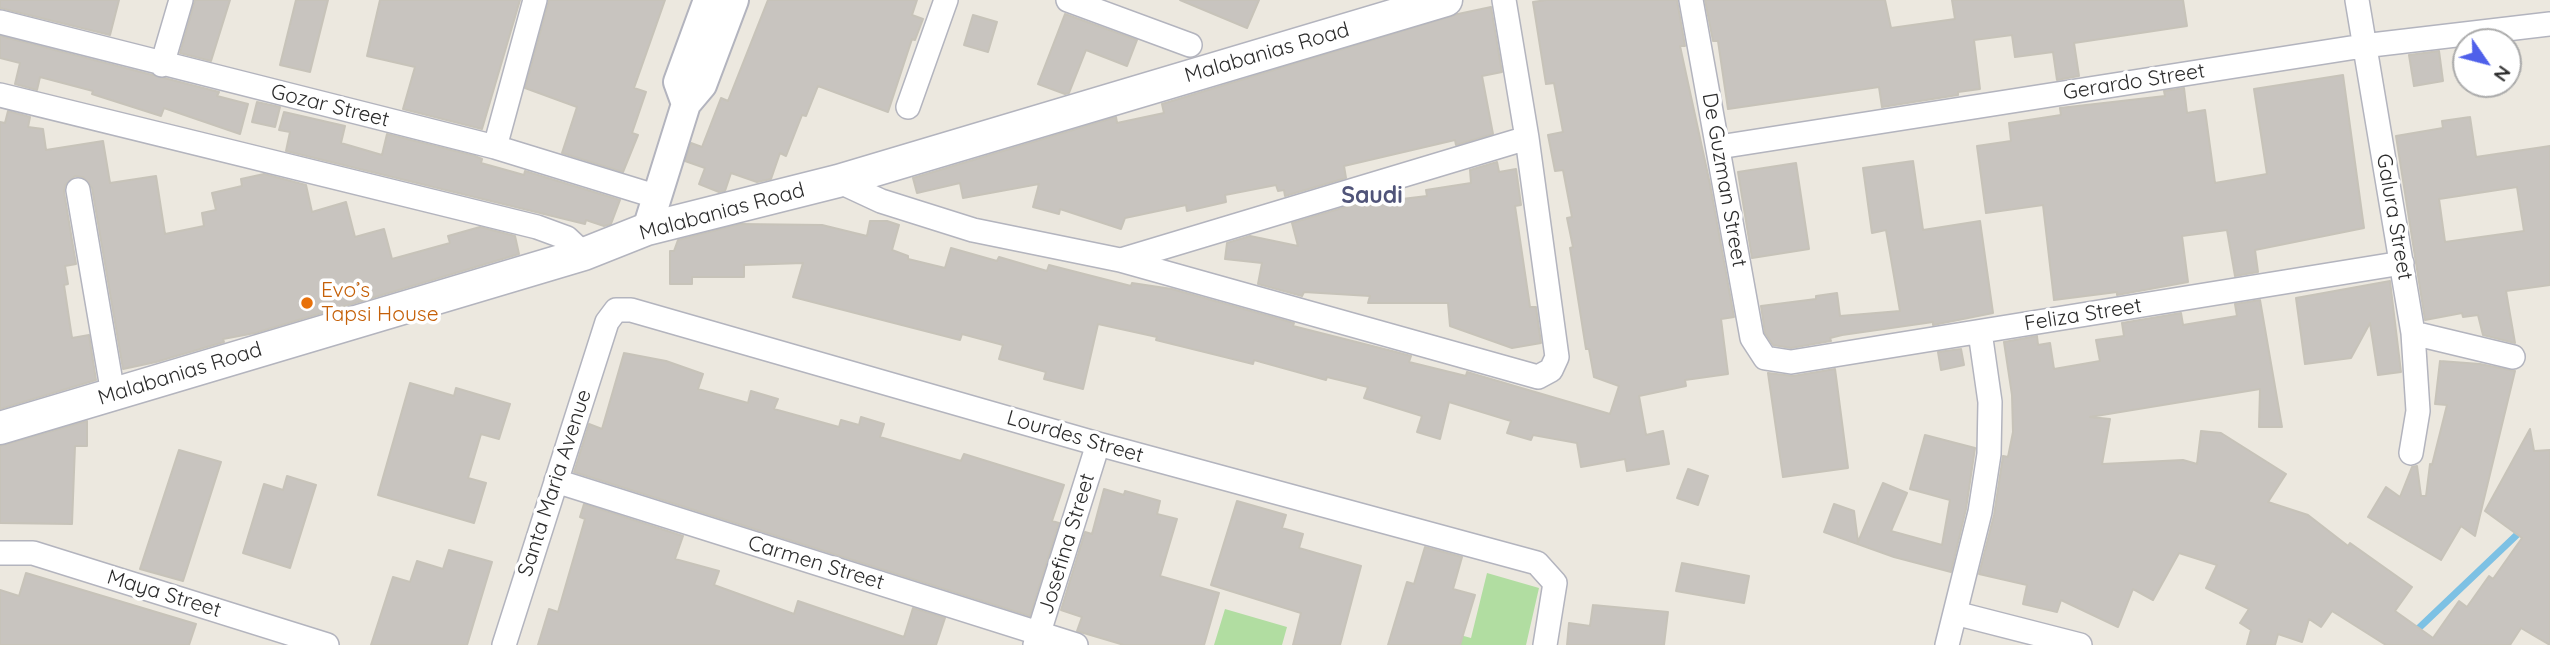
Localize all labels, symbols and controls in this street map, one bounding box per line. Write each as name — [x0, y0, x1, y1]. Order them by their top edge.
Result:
street label: Malabanias Road — [1182, 17, 1352, 89]
north arrow — [2452, 28, 2522, 98]
street label: Gerardo Street — [2061, 58, 2207, 106]
text: N — [2489, 61, 2516, 87]
street label: Gozar Street — [268, 79, 392, 133]
street label: De Guzman Street — [1696, 91, 1752, 269]
street label: Galura Street — [2370, 152, 2418, 282]
street label: Malabanias Road — [637, 178, 807, 246]
district label: Saudi — [1341, 182, 1403, 210]
place label: Evo’s Tapsi House — [321, 278, 439, 328]
street label: Feliza Street — [2022, 293, 2144, 337]
marker: Evo’s Tapsi House — [299, 295, 315, 311]
street label: Malabanias Road — [95, 337, 265, 411]
street label: Santa Maria Avenue — [513, 386, 597, 580]
street label: Lourdes Street — [1004, 405, 1146, 469]
street label: Josefina Street — [1034, 470, 1100, 618]
street label: Carmen Street — [745, 530, 887, 596]
street label: Maya Street — [104, 565, 224, 623]

